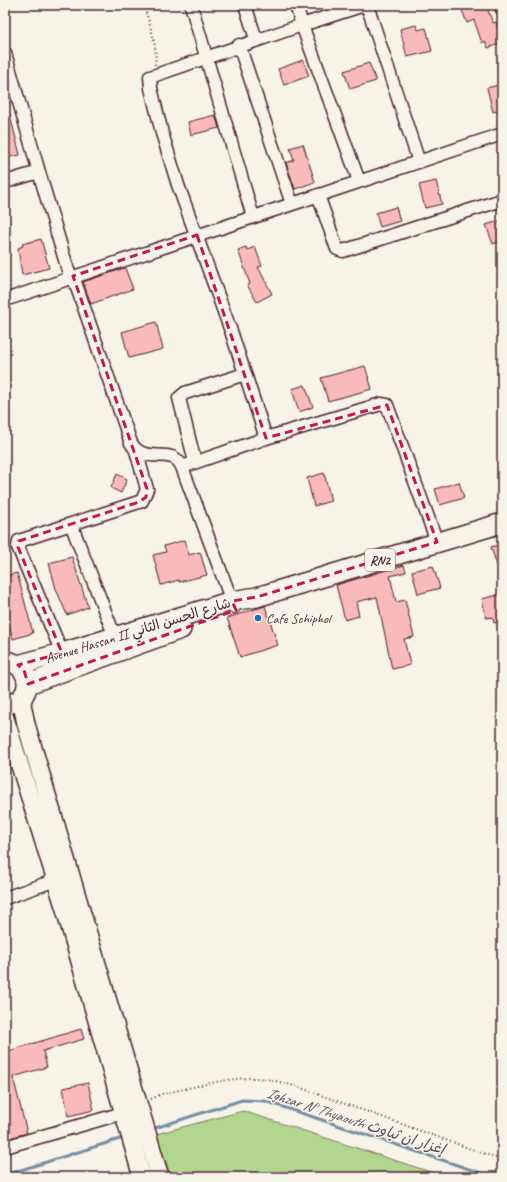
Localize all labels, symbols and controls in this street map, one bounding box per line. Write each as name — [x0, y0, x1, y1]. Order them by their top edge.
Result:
road number: RN2 — [365, 549, 395, 571]
street label: Avenue Hassan II شارع الحسن الثاني — [43, 594, 234, 671]
place label: Cafe Schiphol — [266, 610, 333, 627]
marker: Cafe Schiphol — [253, 613, 263, 623]
water label: Ighzar N' Thyaouth إغزار ان ثياوث — [265, 1084, 449, 1160]

